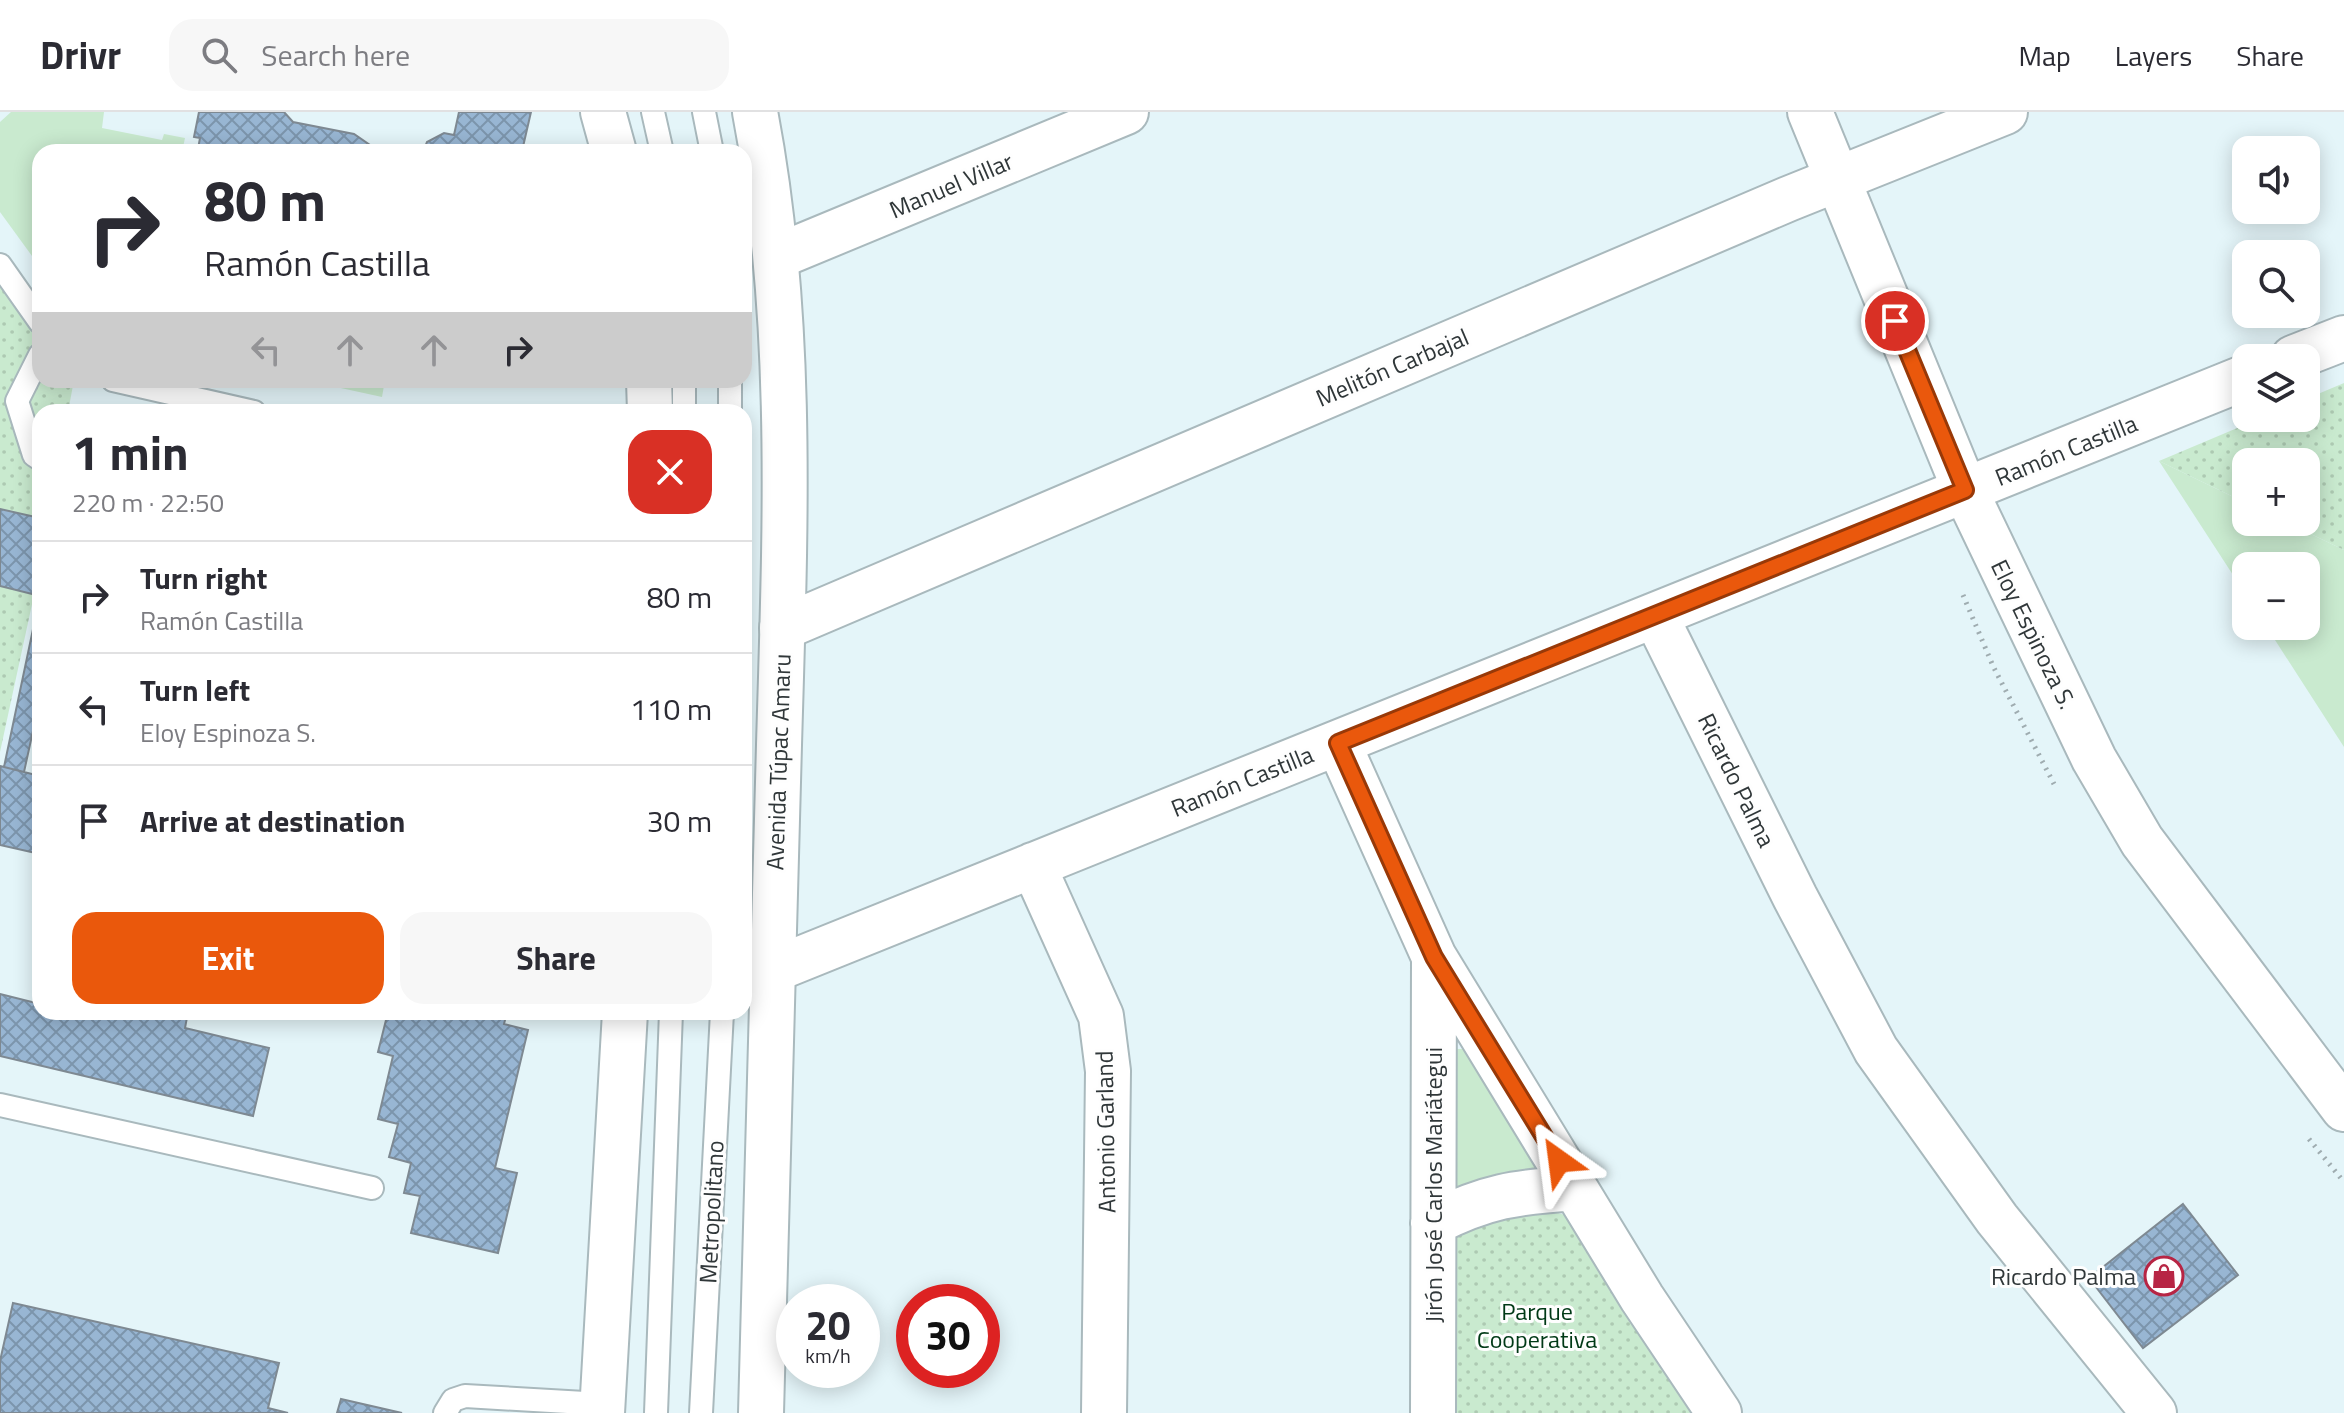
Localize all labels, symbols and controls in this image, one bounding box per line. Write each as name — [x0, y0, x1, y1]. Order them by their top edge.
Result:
search box — [169, 19, 729, 91]
text: Drivr — [40, 26, 121, 84]
text: Search here — [261, 32, 410, 78]
icon: search — [197, 33, 241, 77]
text: Map — [2018, 34, 2071, 77]
text: Layers — [2115, 34, 2192, 77]
text: Share — [2236, 34, 2304, 77]
map controls — [2232, 136, 2320, 640]
button: sound — [2232, 136, 2320, 224]
street label: Manuel Villar — [883, 143, 1019, 227]
text: 80 m — [204, 158, 326, 243]
icon: right — [72, 176, 176, 280]
text: Ramón Castilla — [204, 235, 430, 290]
button: search — [2232, 240, 2320, 328]
pin — [1861, 287, 1929, 355]
icon: arrive — [1873, 299, 1917, 343]
street label: Melitón Carbajal — [1310, 319, 1474, 415]
icon: left — [244, 328, 288, 372]
icon: ahead — [328, 328, 372, 372]
icon: ahead — [412, 328, 456, 372]
icon: right — [496, 328, 540, 372]
button: layers — [2232, 344, 2320, 432]
street label: Ramón Castilla — [1989, 405, 2143, 495]
text: 1 min — [72, 416, 189, 489]
button: close — [628, 430, 712, 514]
button: + — [2232, 448, 2320, 536]
text: 220 m · 22:50 — [72, 483, 224, 522]
button: − — [2232, 552, 2320, 640]
street label: Eloy Espinoza S. — [1982, 553, 2086, 715]
text: Turn right — [140, 555, 268, 601]
text: 80 m — [647, 574, 712, 620]
icon: right — [72, 575, 116, 619]
text: Ramón Castilla — [140, 601, 303, 640]
street label: Avenida Túpac Amaru — [756, 653, 800, 871]
text: Turn left — [140, 667, 250, 713]
text: 110 m — [630, 686, 712, 732]
icon: left — [72, 687, 116, 731]
street label: Ricardo Palma — [1689, 707, 1785, 853]
text: Eloy Espinoza S. — [140, 713, 316, 752]
street label: Ramón Castilla — [1165, 736, 1319, 826]
text: Arrive at destination — [140, 798, 405, 844]
text: 30 m — [647, 798, 712, 844]
icon: arrive — [72, 799, 116, 843]
button: Exit — [72, 912, 384, 1004]
button: Share — [400, 912, 712, 1004]
street label: Jirón José Carlos Mariátegui — [1415, 1047, 1451, 1323]
street label: Antonio Garland — [1086, 1050, 1124, 1214]
position arrow — [1517, 1119, 1601, 1203]
street label: Metropolitano — [689, 1139, 733, 1285]
shop icon: Ricardo Palma — [2143, 1255, 2185, 1297]
place label: Ricardo Palma — [1991, 1258, 2136, 1294]
speed limit sign: 30 — [896, 1284, 1000, 1388]
park label: Parque Cooperativa — [1477, 1293, 1597, 1357]
text: 20 — [806, 1295, 850, 1356]
text: km/h — [805, 1340, 851, 1371]

